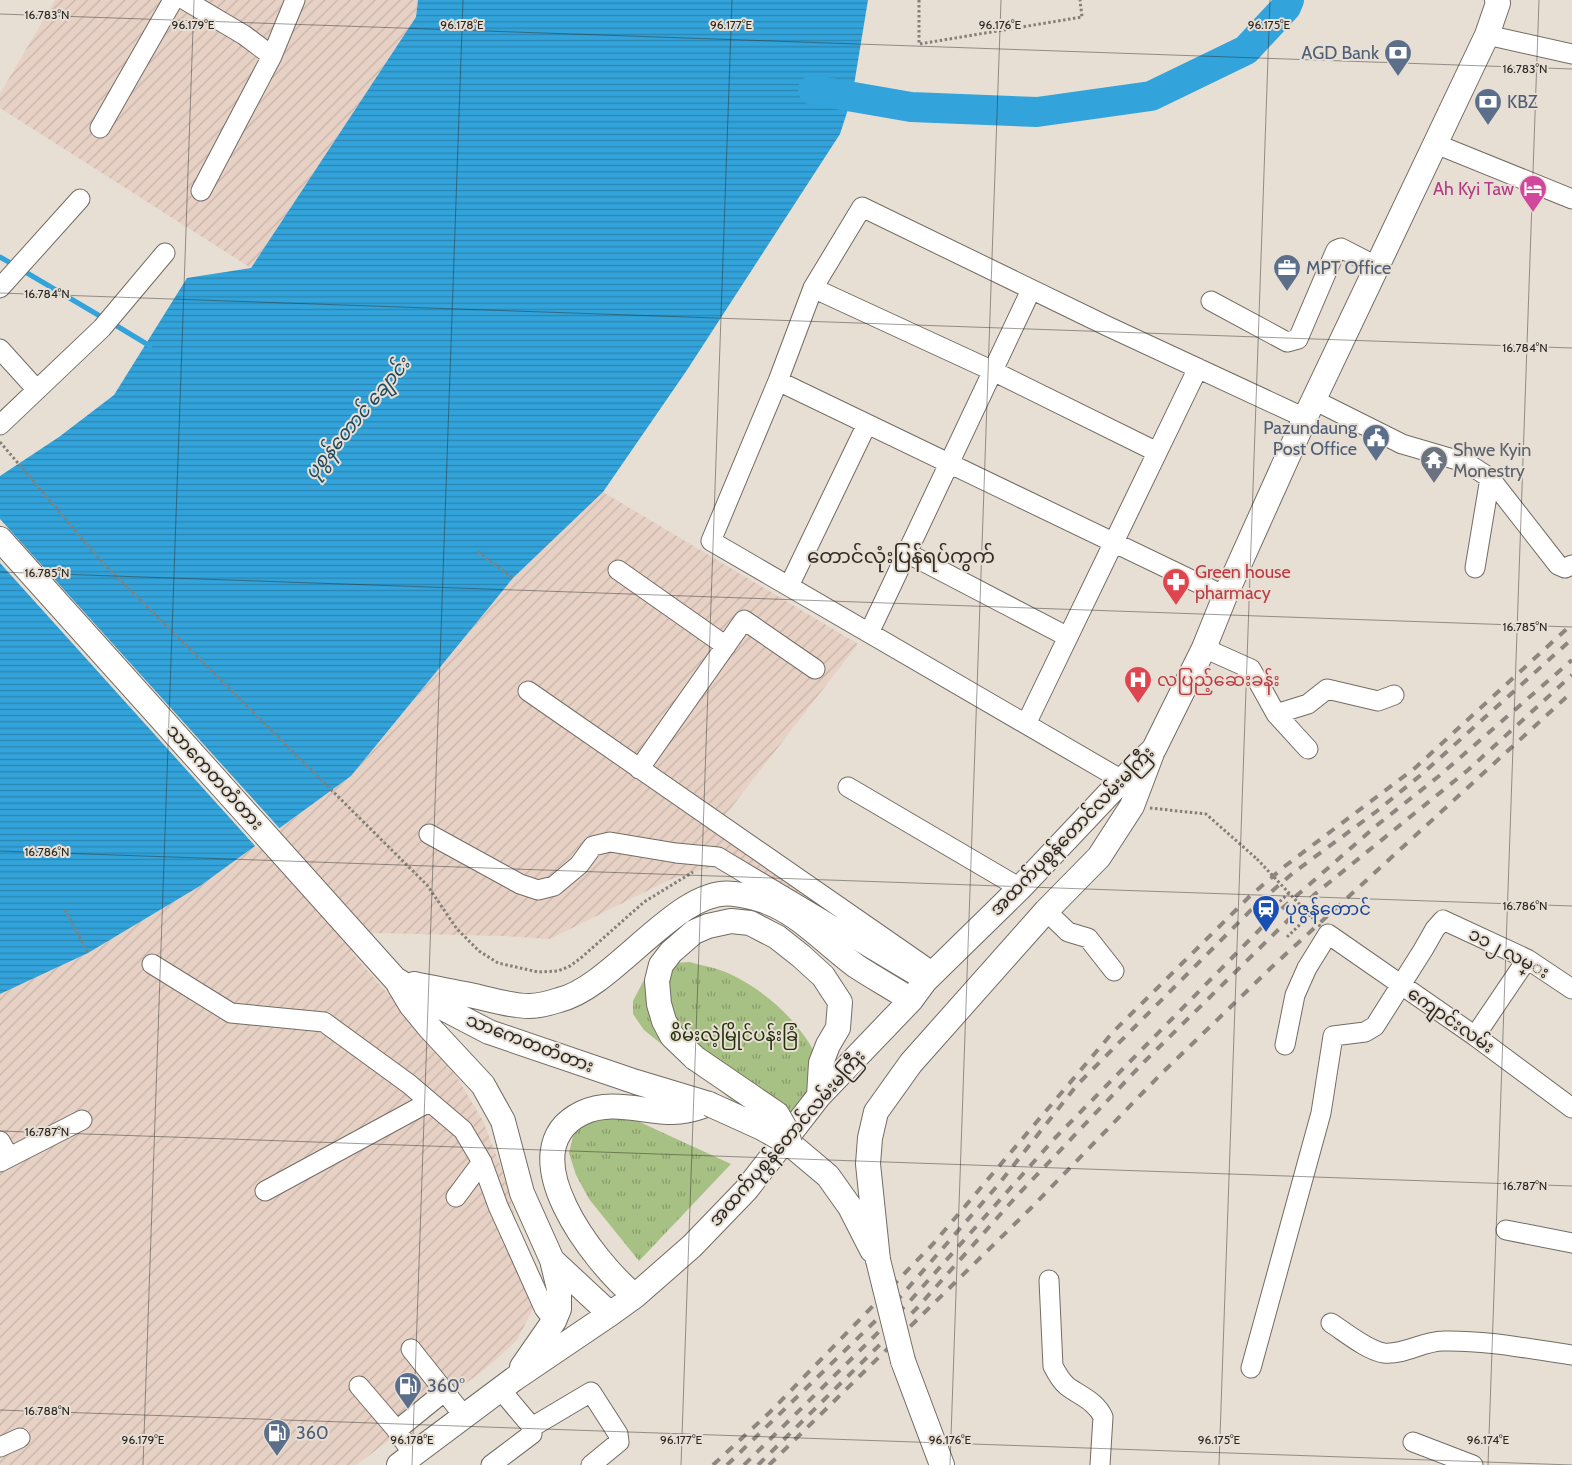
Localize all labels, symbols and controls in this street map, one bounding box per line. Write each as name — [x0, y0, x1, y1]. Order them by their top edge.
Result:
text: 16.783°N — [25, 7, 69, 22]
text: 96.179°E — [172, 17, 215, 32]
text: 96.178°E — [440, 17, 484, 32]
text: 96.177°E — [710, 17, 752, 32]
text: 96.176°E — [979, 17, 1022, 32]
text: 96.175°E — [1248, 17, 1291, 32]
bank icon: AGD Bank — [1383, 38, 1413, 77]
place label: AGD Bank — [1301, 42, 1380, 64]
text: 16.783°N — [1503, 61, 1547, 76]
bank icon: KBZ — [1473, 87, 1503, 126]
place label: KBZ — [1507, 91, 1538, 113]
hotel icon: Ah Kyi Taw — [1518, 174, 1548, 213]
place label: Ah Kyi Taw — [1433, 178, 1514, 200]
office icon: MPT Office — [1272, 253, 1302, 292]
place label: MPT Office — [1306, 257, 1391, 279]
text: 16.784°N — [24, 286, 70, 301]
text: 16.784°N — [1502, 340, 1548, 355]
water label: ပုစွန်တောင် ချောင်း — [298, 350, 418, 486]
place label: Pazundaung Post Office — [1263, 417, 1358, 460]
public building icon: Pazundaung Post Office — [1361, 423, 1391, 462]
place label: Shwe Kyin Monestry — [1453, 439, 1531, 482]
temple icon: Shwe Kyin Monestry — [1419, 445, 1449, 484]
district label: တောင်လုံးပြန်ရပ်ကွက် — [807, 542, 995, 573]
place label: Green house pharmacy — [1195, 561, 1291, 604]
text: 16.785°N — [25, 565, 69, 580]
pharmacy icon: Green house pharmacy — [1161, 567, 1191, 606]
text: 16.785°N — [1503, 619, 1547, 634]
hospital icon: လပြည့်ဆေးခန်း — [1123, 665, 1153, 704]
place label: လပြည့်ဆေးခန်း — [1157, 667, 1280, 695]
street label: သာကေတတံတား — [162, 719, 268, 835]
street label: အထက်ပုစွန်တောင်လမ်းမကြီး — [983, 740, 1162, 923]
text: 16.786°N — [24, 844, 70, 859]
station icon: ပုဇွန်တောင် — [1251, 894, 1281, 933]
place label: ပုဇွန်တောင် — [1285, 896, 1371, 924]
text: 16.786°N — [1502, 898, 1548, 913]
street label: ၁၁၂ လမ္း — [1463, 923, 1553, 987]
street label: ကျောင်းလမ်း — [1401, 980, 1500, 1061]
street label: သာကေတတံတား — [463, 1009, 597, 1077]
park label: စိမ်းလဲ့မြိုင်ပန်းခြံ — [670, 1021, 798, 1050]
street label: အထက်ပုစွန်တောင်လမ်းမကြီး — [702, 1043, 873, 1233]
text: 16.787°N — [25, 1124, 69, 1139]
text: 16.787°N — [1503, 1178, 1547, 1193]
fuel station icon: 360° — [393, 1371, 423, 1410]
place label: 360° — [427, 1375, 466, 1397]
text: 16.788°N — [24, 1403, 70, 1418]
fuel station icon: 360 — [262, 1418, 292, 1457]
place label: 360 — [296, 1422, 329, 1444]
text: 96.179°E — [122, 1432, 165, 1447]
text: 96.178°E — [390, 1432, 434, 1447]
text: 96.177°E — [660, 1432, 702, 1447]
text: 96.176°E — [929, 1432, 972, 1447]
text: 96.175°E — [1198, 1432, 1241, 1447]
text: 96.174°E — [1467, 1432, 1510, 1447]

